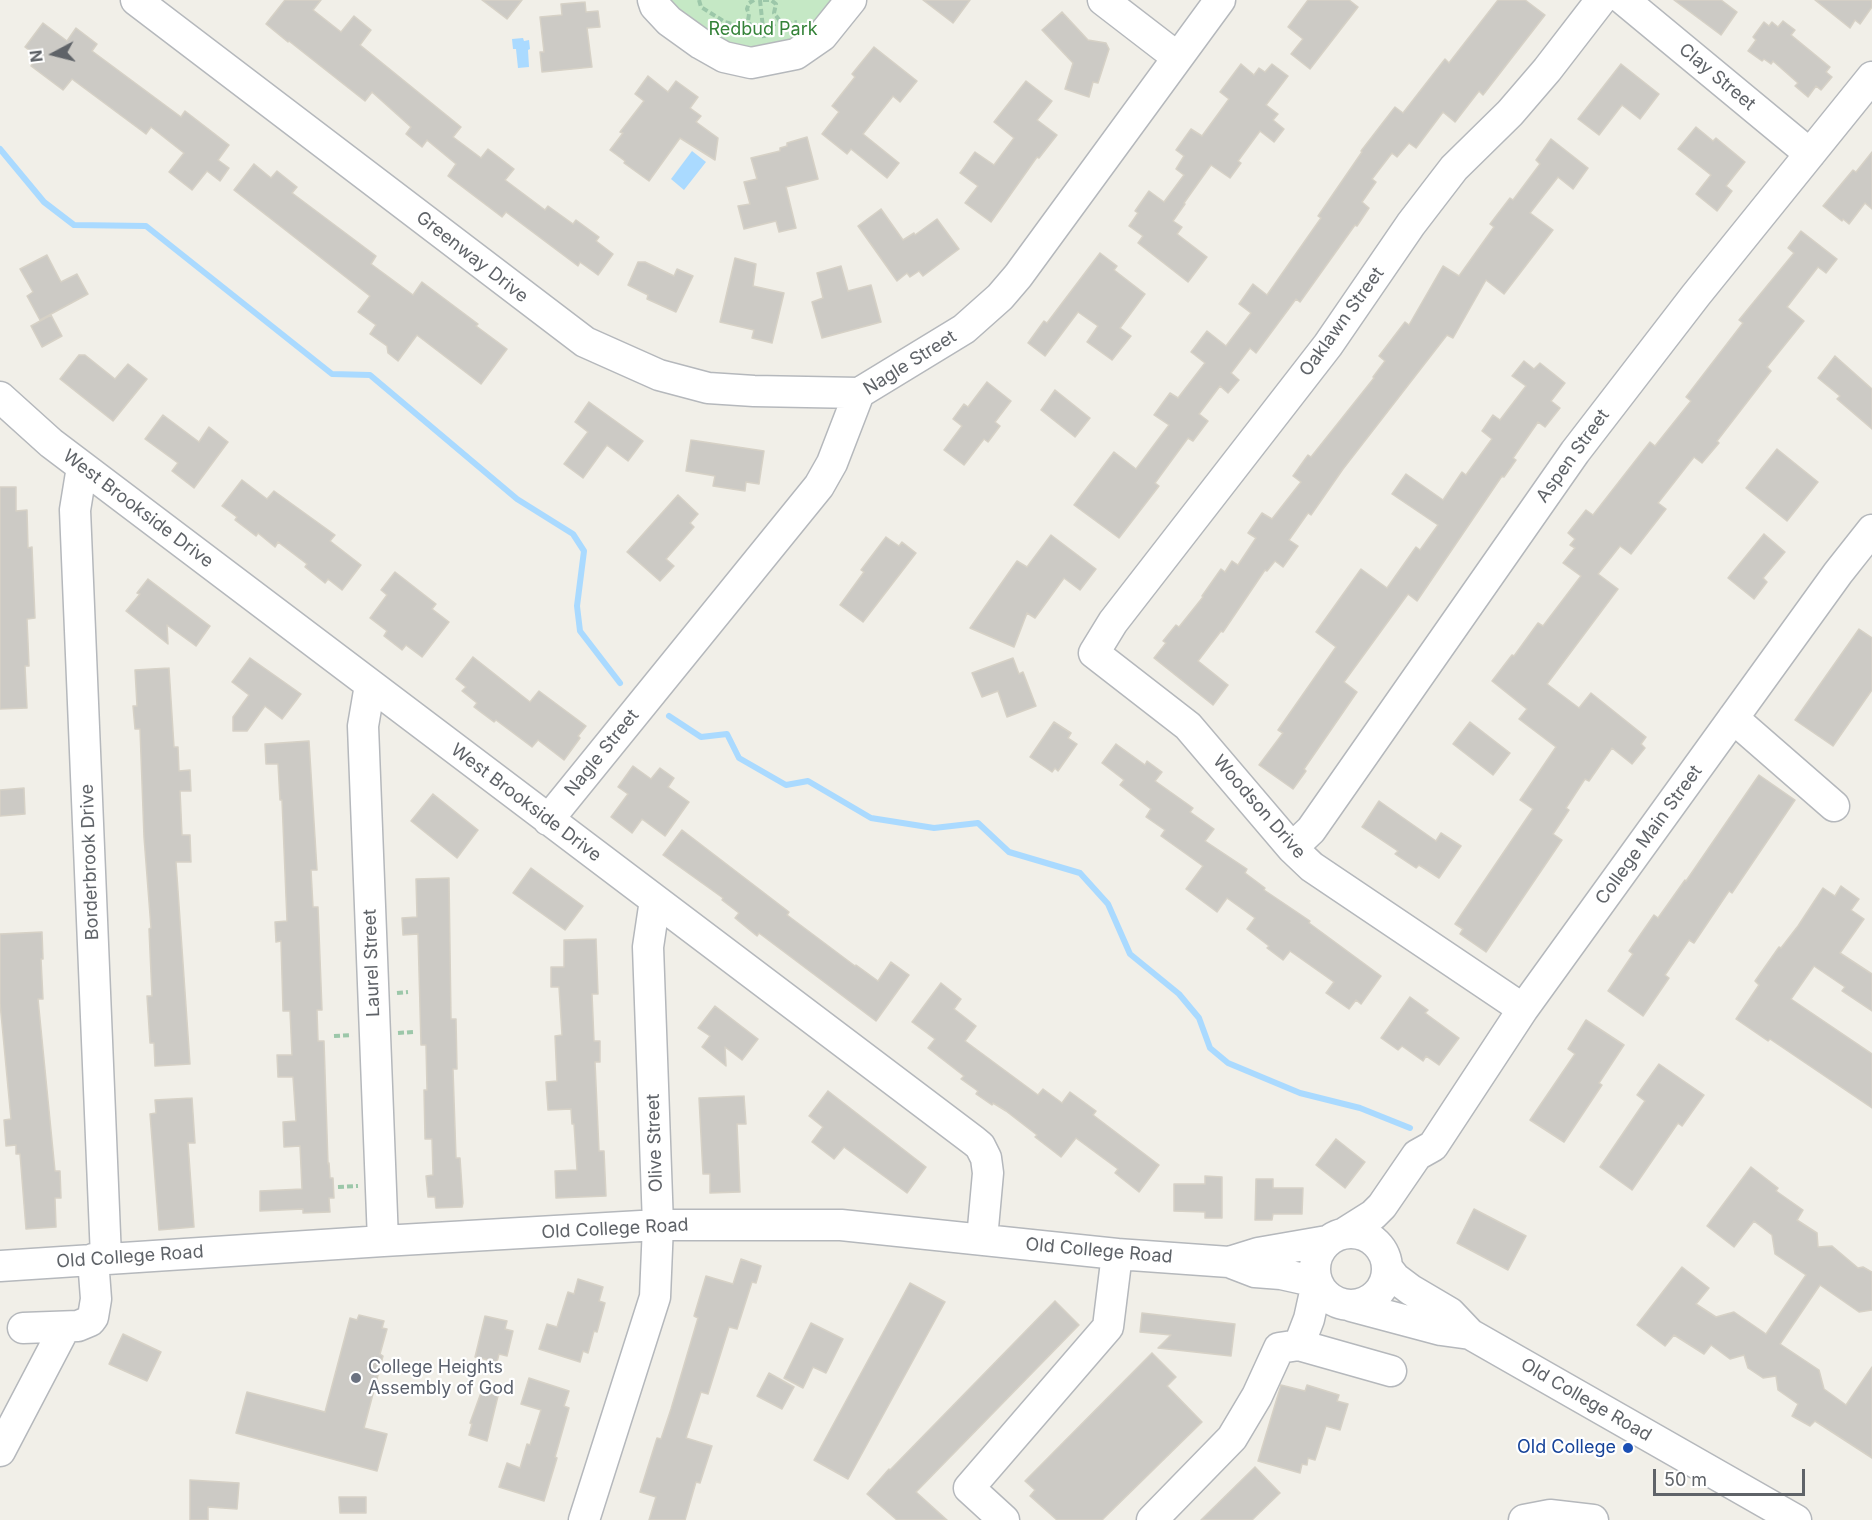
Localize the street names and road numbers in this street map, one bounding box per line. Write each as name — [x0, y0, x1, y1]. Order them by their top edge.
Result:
street label: Clay Street — [1674, 39, 1760, 115]
street label: Greenway Drive — [412, 207, 532, 307]
street label: Oaklawn Street — [1295, 263, 1389, 381]
street label: Nagle Street — [860, 326, 960, 400]
street label: Aspen Street — [1532, 405, 1614, 507]
street label: West Brookside Drive — [59, 445, 217, 573]
street label: Nagle Street — [560, 705, 644, 801]
street label: West Brookside Drive — [447, 739, 605, 867]
street label: Woodson Drive — [1208, 751, 1310, 863]
street label: College Main Street — [1591, 761, 1707, 909]
street label: Borderbrook Drive — [76, 784, 104, 940]
street label: Laurel Street — [359, 909, 385, 1017]
street label: Olive Street — [642, 1093, 668, 1193]
street label: Old College Road — [541, 1214, 689, 1244]
street label: Old College Road — [1025, 1234, 1173, 1268]
street label: Old College Road — [56, 1241, 204, 1273]
street label: Old College Road — [1517, 1354, 1655, 1446]

